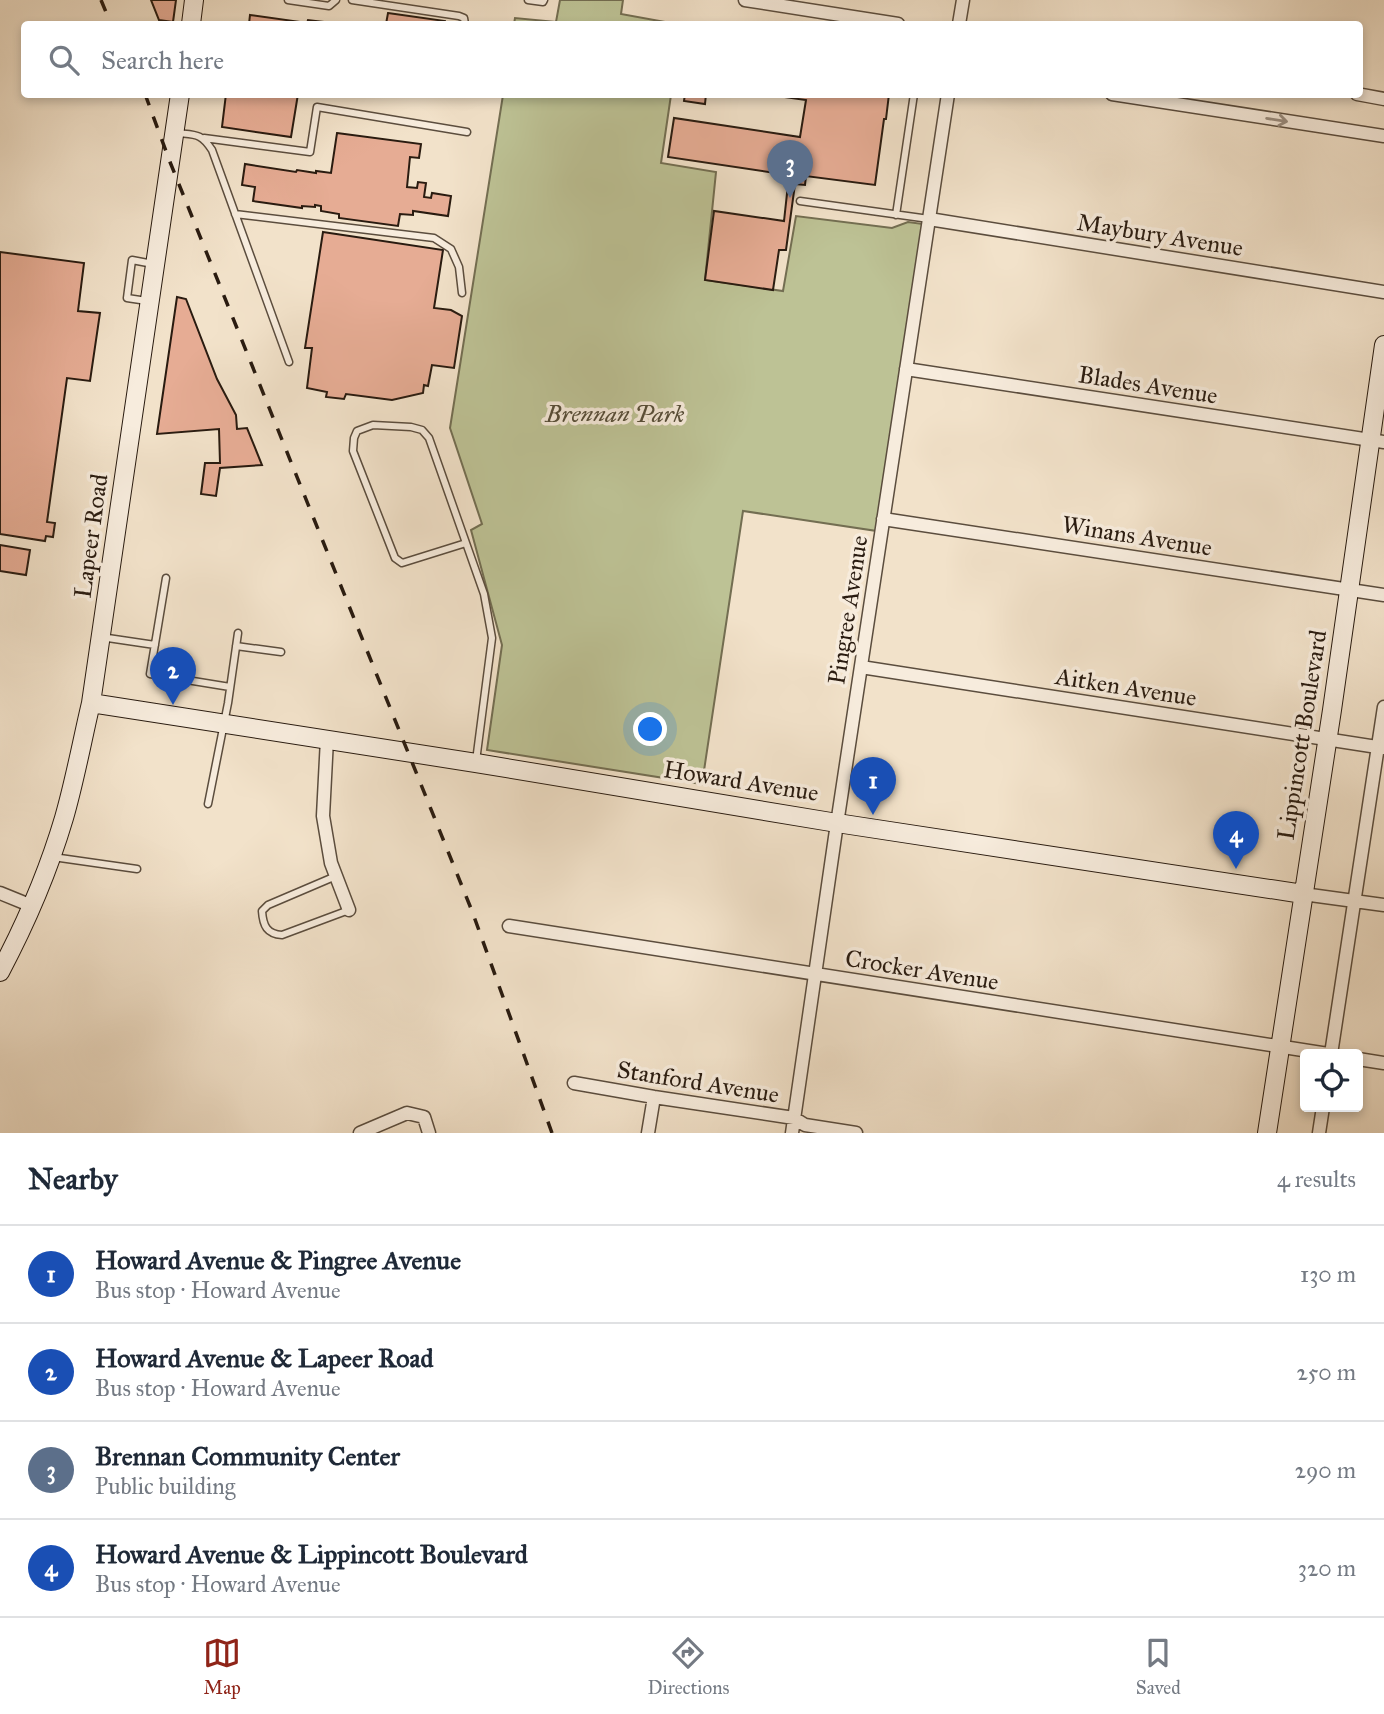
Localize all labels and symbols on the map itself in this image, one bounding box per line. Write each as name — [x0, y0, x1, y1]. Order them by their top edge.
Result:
one-way arrow — [1265, 114, 1288, 127]
pin: 3 — [767, 140, 813, 198]
street label: Maybury Avenue — [1075, 207, 1245, 263]
street label: Blades Avenue — [1076, 359, 1220, 411]
park label: Brennan Park — [544, 399, 685, 429]
street label: Lapeer Road — [67, 472, 115, 600]
street label: Winans Avenue — [1060, 509, 1214, 563]
street label: Pingree Avenue — [821, 533, 875, 687]
street label: Lippincott Boulevard — [1271, 628, 1333, 842]
pin: 2 — [150, 647, 196, 705]
street label: Aitken Avenue — [1052, 661, 1199, 713]
your location — [633, 712, 667, 746]
street label: Howard Avenue — [661, 754, 821, 808]
pin: 1 — [850, 757, 896, 815]
pin: 4 — [1213, 811, 1259, 869]
street label: Crocker Avenue — [843, 943, 1001, 997]
street label: Stanford Avenue — [615, 1054, 781, 1110]

